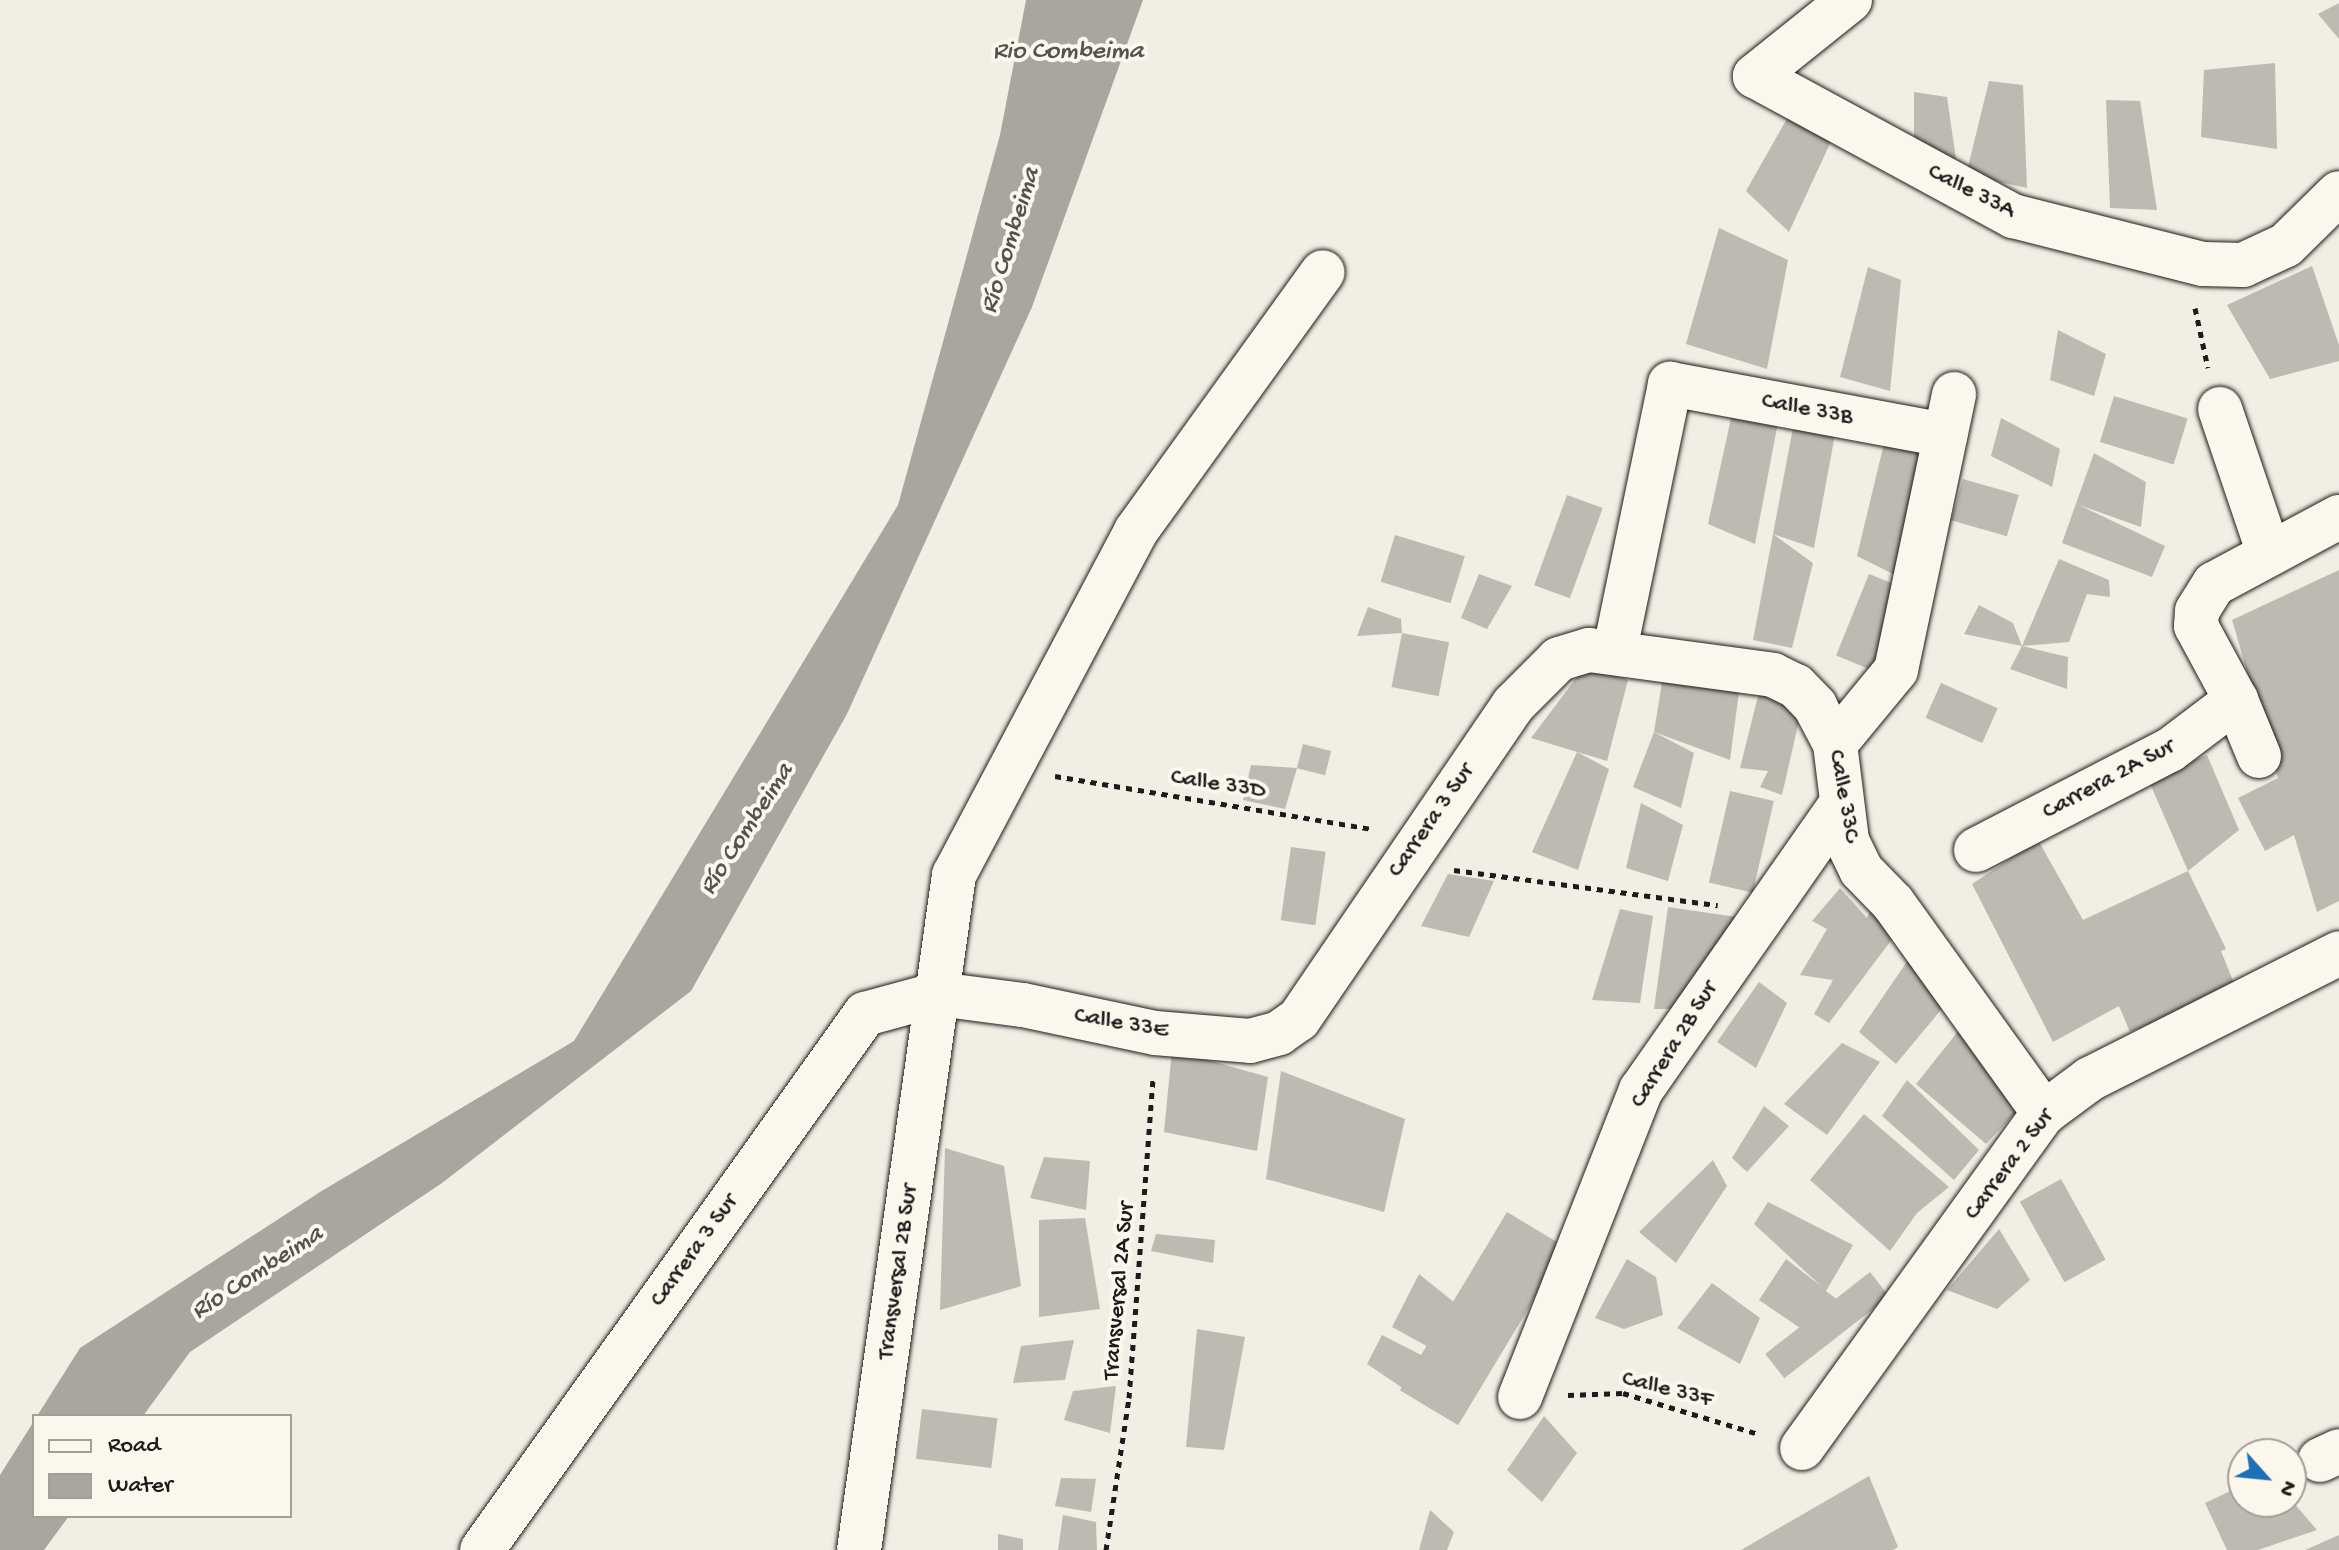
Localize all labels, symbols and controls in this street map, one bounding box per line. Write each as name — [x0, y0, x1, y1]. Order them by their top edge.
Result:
water label: Rio Combeima — [993, 37, 1143, 69]
street label: Calle 33A — [1923, 158, 2019, 226]
water label: Río Combeima — [975, 164, 1049, 318]
street label: Calle 33B — [1759, 387, 1855, 433]
street label: Carrera 2A Sur — [2038, 733, 2180, 827]
street label: Calle 33C — [1821, 748, 1865, 844]
water label: Río Combeima — [694, 758, 802, 902]
street label: Carrera 3 Sur — [1382, 759, 1482, 883]
street label: Calle 33D — [1169, 763, 1267, 807]
street label: Carrera 2B Sur — [1625, 976, 1725, 1114]
street label: Calle 33E — [1072, 1002, 1170, 1046]
street label: Carrera 2 Sur — [1959, 1104, 2061, 1226]
street label: Transversal 2B Sur — [872, 1183, 926, 1361]
street label: Carrera 3 Sur — [644, 1189, 746, 1313]
street label: Transversal 2A Sur — [1098, 1201, 1142, 1381]
water label: Río Combeima — [186, 1220, 330, 1328]
street label: Calle 33F — [1619, 1365, 1715, 1415]
legend — [32, 1414, 292, 1518]
text: Road — [108, 1432, 160, 1461]
north arrow — [2227, 1438, 2307, 1518]
text: Water — [108, 1472, 172, 1501]
text: N — [2272, 1476, 2301, 1500]

